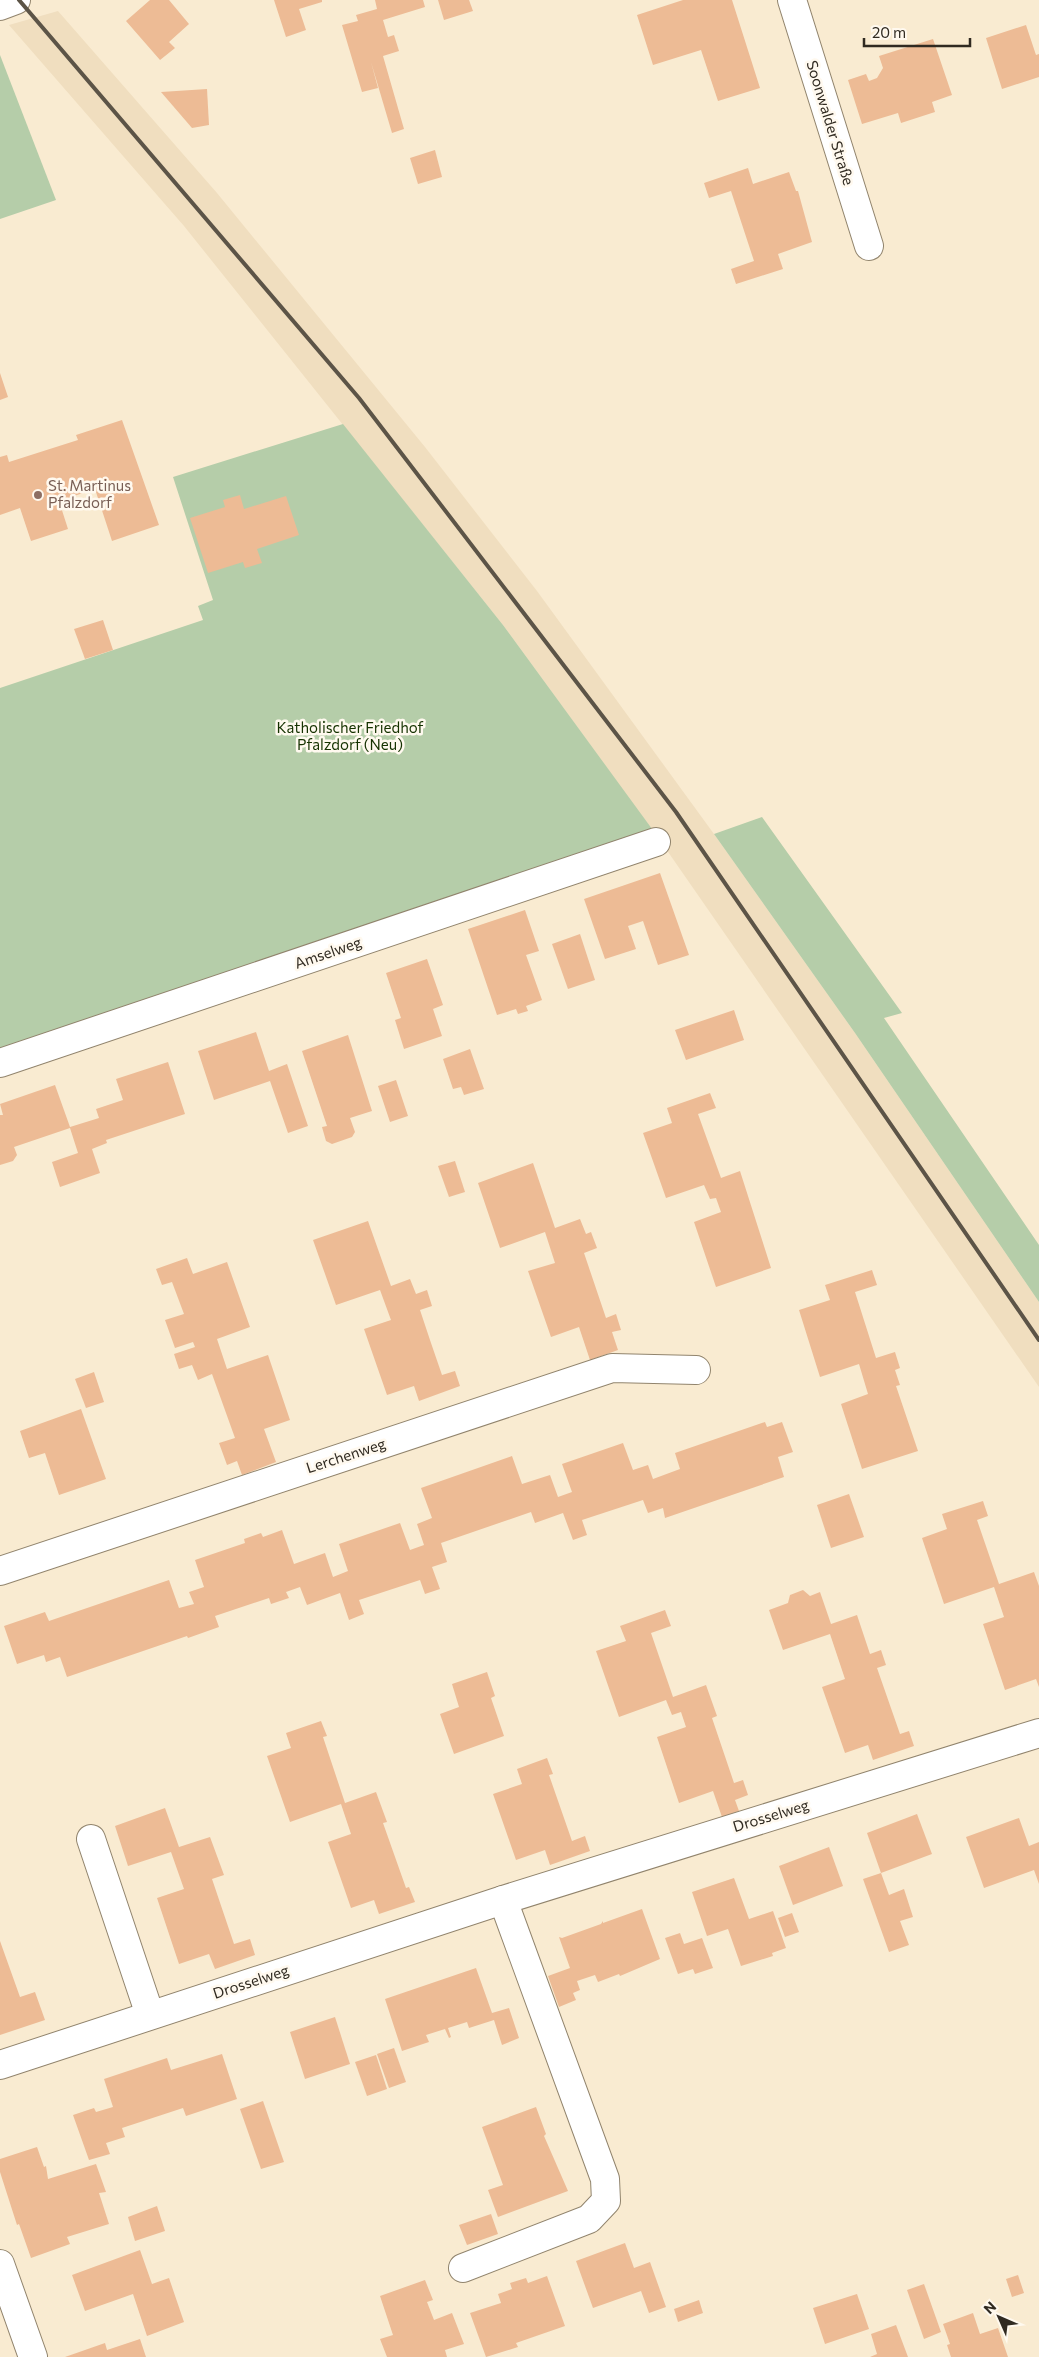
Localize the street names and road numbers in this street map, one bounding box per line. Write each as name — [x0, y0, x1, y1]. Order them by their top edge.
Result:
street label: Soonwalder Straße — [803, 58, 859, 187]
street label: Amselweg — [292, 932, 364, 972]
street label: Lerchenweg — [304, 1434, 388, 1476]
street label: Drosselweg — [730, 1795, 811, 1835]
street label: Drosselweg — [210, 1960, 291, 2002]

